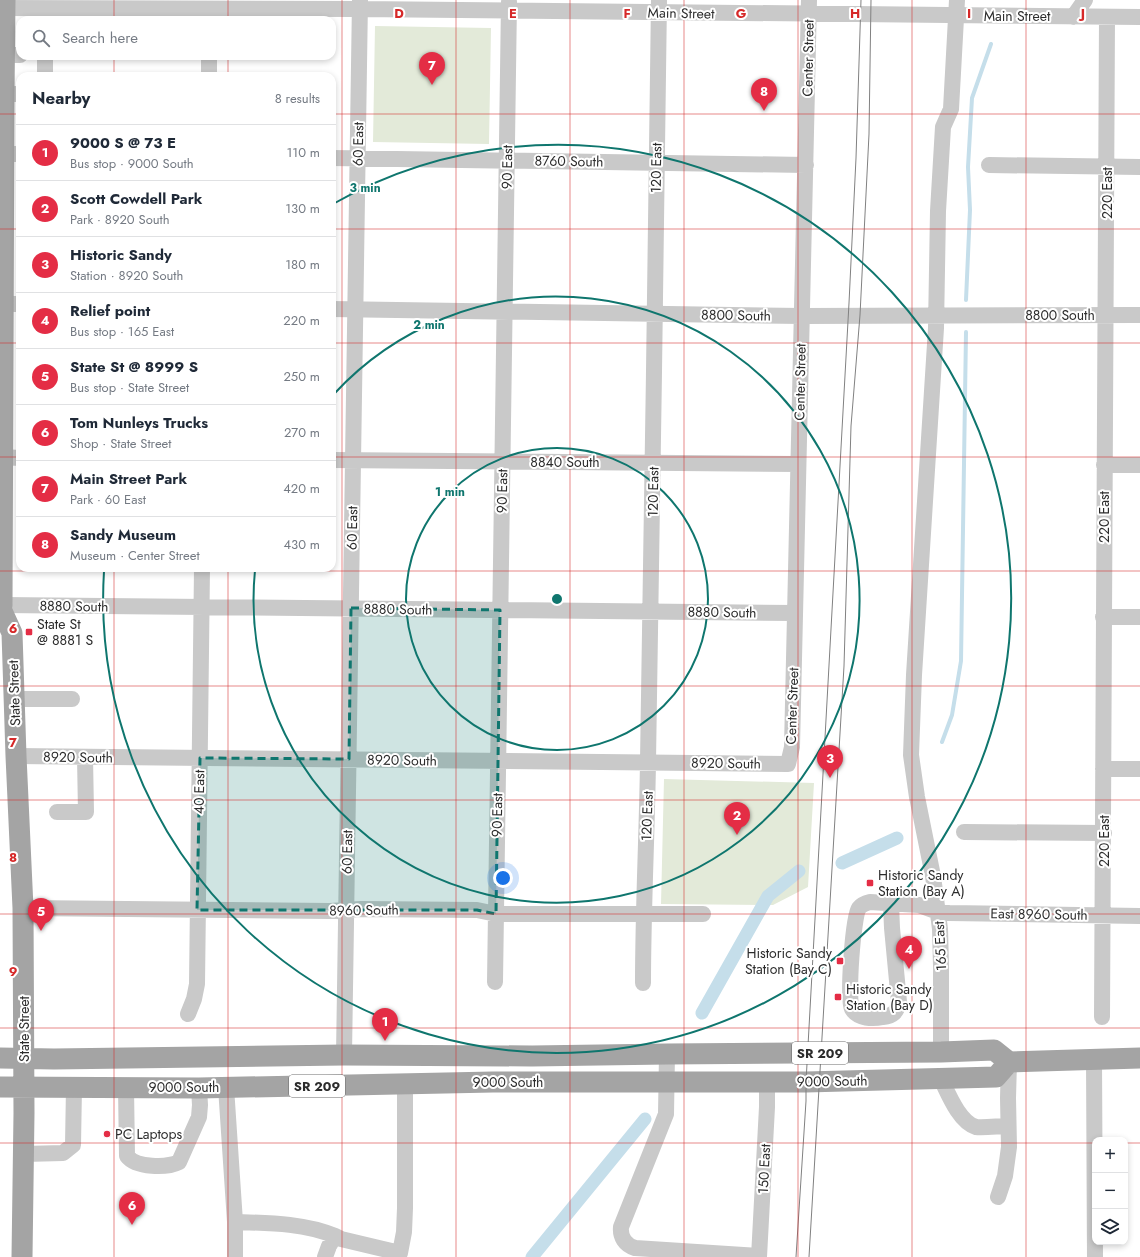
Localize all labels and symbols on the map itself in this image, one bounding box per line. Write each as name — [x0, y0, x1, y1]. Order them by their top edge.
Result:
street label: Main Street — [647, 2, 715, 24]
text: D — [394, 4, 404, 23]
text: E — [509, 4, 517, 23]
text: F — [623, 4, 631, 23]
text: G — [736, 4, 747, 23]
text: H — [850, 4, 860, 23]
text: I — [967, 4, 971, 23]
text: J — [1078, 4, 1085, 23]
street label: Main Street — [984, 6, 1051, 26]
street label: Center Street — [797, 19, 819, 97]
pin: 7 — [419, 52, 445, 85]
pin: 8 — [751, 78, 777, 111]
street label: 60 East — [348, 121, 368, 166]
street label: 120 East — [646, 142, 666, 193]
street label: 90 East — [497, 144, 517, 189]
street label: 8760 South — [534, 150, 604, 172]
street label: 220 East — [1097, 166, 1117, 219]
text: 3 min — [349, 179, 381, 197]
street label: 8800 South — [701, 304, 771, 326]
street label: 8800 South — [1025, 305, 1095, 325]
text: 2 min — [413, 316, 445, 334]
street label: Center Street — [789, 343, 811, 421]
street label: 8840 South — [530, 452, 600, 472]
street label: 120 East — [643, 466, 663, 517]
street label: 90 East — [492, 468, 512, 513]
text: 1 min — [435, 483, 465, 501]
street label: 220 East — [1094, 490, 1114, 543]
street label: 60 East — [342, 505, 362, 550]
centre of rings — [550, 592, 564, 606]
street label: 8880 South — [39, 595, 109, 617]
street label: 8880 South — [363, 598, 433, 620]
street label: 8880 South — [687, 601, 757, 623]
place label: State St @ 8881 S — [37, 614, 93, 650]
text: 6 — [9, 619, 18, 638]
marker: State St @ 8881 S — [24, 627, 34, 637]
street label: State Street — [3, 659, 25, 726]
street label: Center Street — [781, 666, 803, 745]
text: 7 — [9, 733, 17, 752]
pin: 3 — [817, 745, 843, 778]
street label: 8920 South — [43, 746, 113, 768]
street label: 8920 South — [367, 749, 437, 771]
street label: 8920 South — [691, 752, 761, 774]
street label: 40 East — [189, 769, 209, 814]
street label: 120 East — [636, 790, 658, 841]
street label: 90 East — [487, 792, 507, 837]
pin: 2 — [724, 802, 750, 835]
street label: 220 East — [1094, 814, 1114, 867]
street label: 60 East — [337, 829, 357, 874]
text: 8 — [9, 848, 17, 867]
place label: Historic Sandy Station (Bay A) — [878, 865, 965, 901]
your location — [493, 868, 513, 888]
marker: Historic Sandy Station (Bay A) — [865, 878, 875, 888]
pin: 5 — [28, 898, 54, 931]
street label: 8960 South — [329, 899, 399, 921]
street label: East 8960 South — [990, 903, 1088, 925]
street label: 165 East — [929, 920, 951, 971]
pin: 4 — [896, 936, 922, 969]
place label: Historic Sandy Station (Bay C) — [745, 943, 833, 979]
marker: Historic Sandy Station (Bay C) — [835, 956, 845, 966]
text: 9 — [9, 962, 18, 981]
place label: Historic Sandy Station (Bay D) — [846, 979, 933, 1015]
marker: Historic Sandy Station (Bay D) — [833, 992, 843, 1002]
street label: State Street — [14, 995, 34, 1062]
pin: 1 — [372, 1008, 398, 1041]
road number: SR 209 — [792, 1042, 848, 1064]
street label: 9000 South — [796, 1070, 868, 1092]
street label: 9000 South — [473, 1072, 543, 1092]
road number: SR 209 — [289, 1075, 345, 1097]
street label: 9000 South — [149, 1077, 219, 1097]
place label: PC Laptops — [115, 1124, 182, 1144]
marker: PC Laptops — [102, 1129, 112, 1139]
street label: 150 East — [753, 1143, 775, 1195]
pin: 6 — [119, 1192, 145, 1225]

